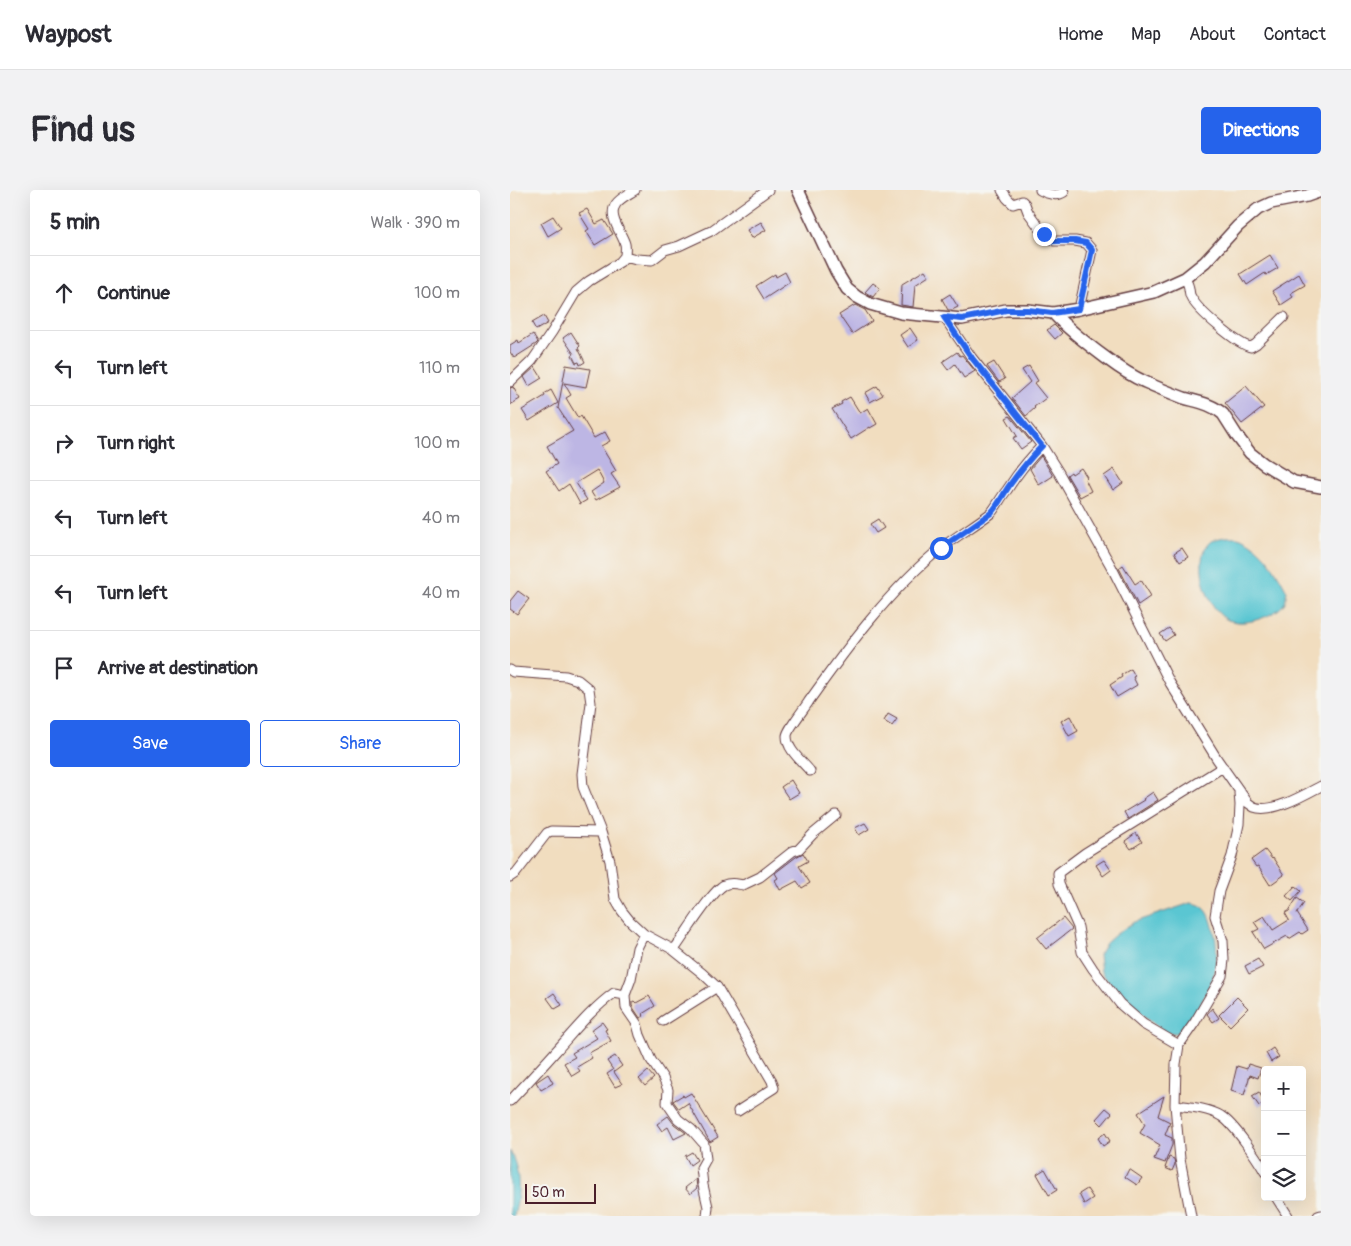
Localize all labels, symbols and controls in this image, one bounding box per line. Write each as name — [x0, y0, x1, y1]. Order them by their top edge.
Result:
text: Waypost — [25, 20, 112, 49]
text: Home — [1058, 23, 1103, 46]
text: Map — [1131, 23, 1161, 46]
text: About — [1189, 23, 1235, 46]
text: Contact — [1263, 23, 1326, 46]
button: Directions — [1201, 107, 1321, 154]
text: Find us — [30, 108, 135, 152]
text: 5 min — [50, 209, 100, 236]
text: Walk · 390 m — [371, 213, 460, 233]
route end — [1033, 223, 1056, 246]
icon: ahead — [50, 279, 78, 307]
text: Continue — [97, 281, 170, 305]
text: 100 m — [414, 283, 460, 303]
icon: left — [50, 354, 78, 382]
text: Turn left — [97, 356, 167, 380]
text: 110 m — [419, 358, 460, 378]
icon: right — [50, 429, 78, 457]
text: Turn right — [97, 431, 175, 455]
text: 100 m — [414, 433, 460, 453]
icon: left — [50, 504, 78, 532]
text: Turn left — [97, 506, 167, 530]
text: 40 m — [422, 508, 460, 528]
route start — [930, 537, 953, 560]
icon: left — [50, 579, 78, 607]
text: Turn left — [97, 581, 167, 605]
text: 40 m — [422, 583, 460, 603]
icon: arrive — [50, 654, 78, 682]
text: Arrive at destination — [97, 656, 258, 680]
button: Save — [50, 720, 250, 767]
button: Share — [260, 720, 460, 767]
map controls — [1261, 1066, 1306, 1201]
button: + — [1261, 1066, 1306, 1111]
button: − — [1261, 1111, 1306, 1156]
button: layers — [1261, 1156, 1306, 1201]
scale bar — [525, 1181, 596, 1204]
text: 50 m — [532, 1184, 565, 1201]

